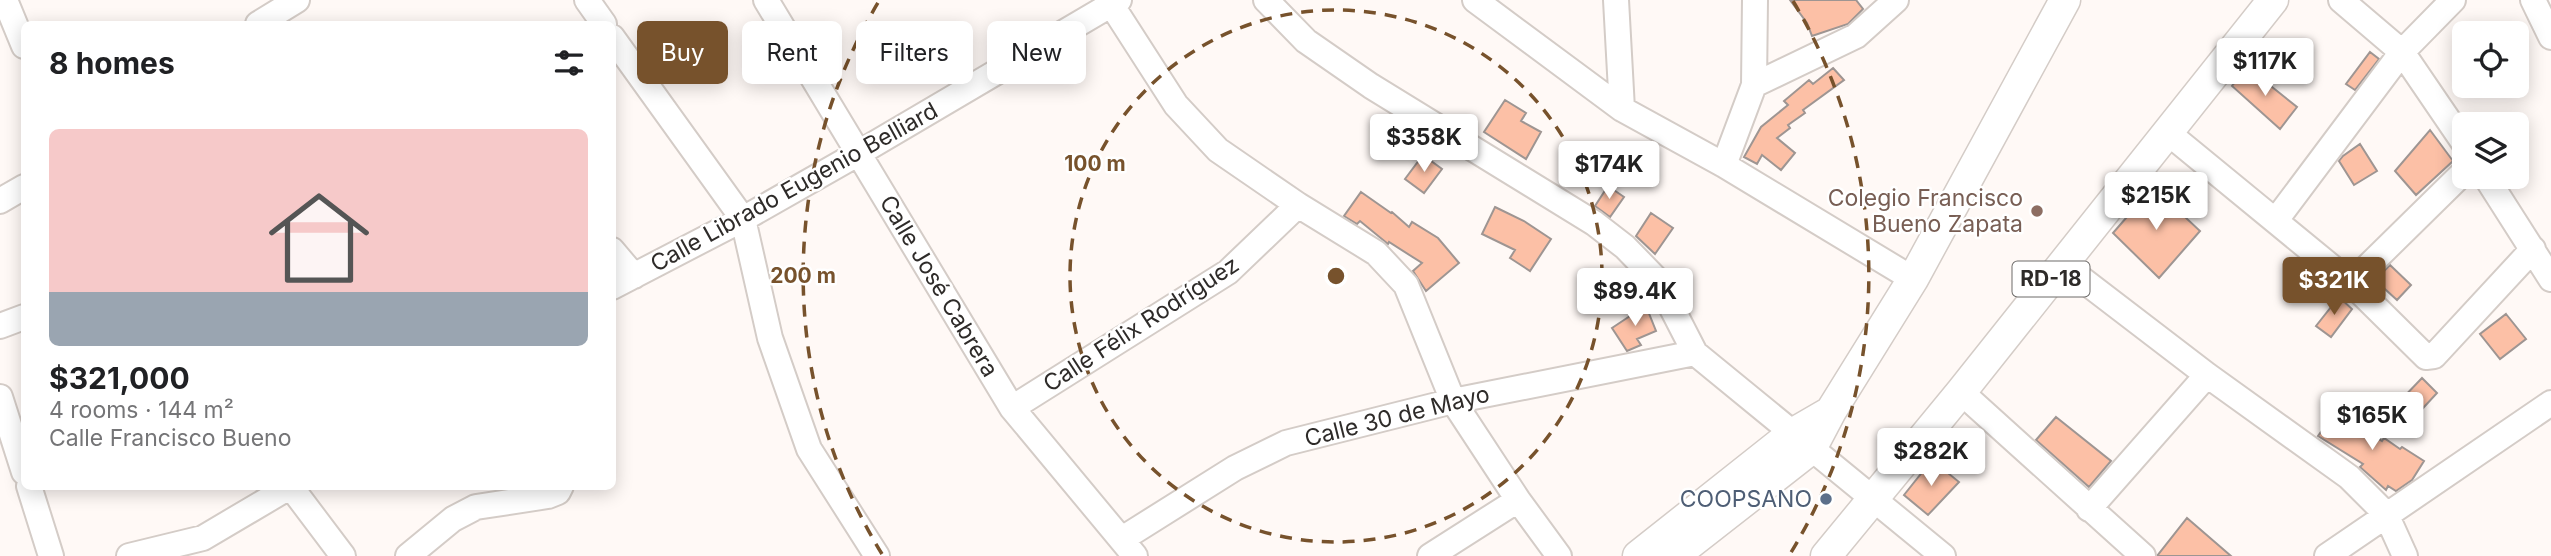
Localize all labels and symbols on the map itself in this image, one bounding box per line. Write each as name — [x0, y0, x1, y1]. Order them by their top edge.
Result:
pin: $117K — [2216, 38, 2314, 98]
street label: Calle Librado Eugenio Belliard — [645, 96, 943, 278]
pin: $358K — [1375, 114, 1473, 174]
pin: $174K — [1560, 142, 1658, 201]
text: 100 m — [1064, 151, 1126, 176]
pin: $215K — [2107, 173, 2205, 232]
place label: Colegio Francisco Bueno Zapata — [1828, 184, 2023, 238]
street label: Calle José Cabrera — [874, 190, 1004, 382]
marker: Colegio Francisco Bueno Zapata — [2029, 203, 2045, 219]
street label: Calle Félix Rodríguez — [1038, 250, 1244, 398]
pin: $321K — [2285, 258, 2383, 317]
road number: RD-18 — [2012, 262, 2090, 296]
text: 200 m — [770, 263, 836, 288]
centre of rings — [1324, 264, 1348, 288]
pin: $89.4K — [1578, 268, 1692, 328]
street label: Calle 30 de Mayo — [1302, 379, 1492, 453]
pin: $165K — [2323, 392, 2421, 452]
pin: $282K — [1882, 428, 1980, 488]
place label: COOPSANO — [1680, 485, 1812, 513]
marker: COOPSANO — [1818, 491, 1834, 507]

